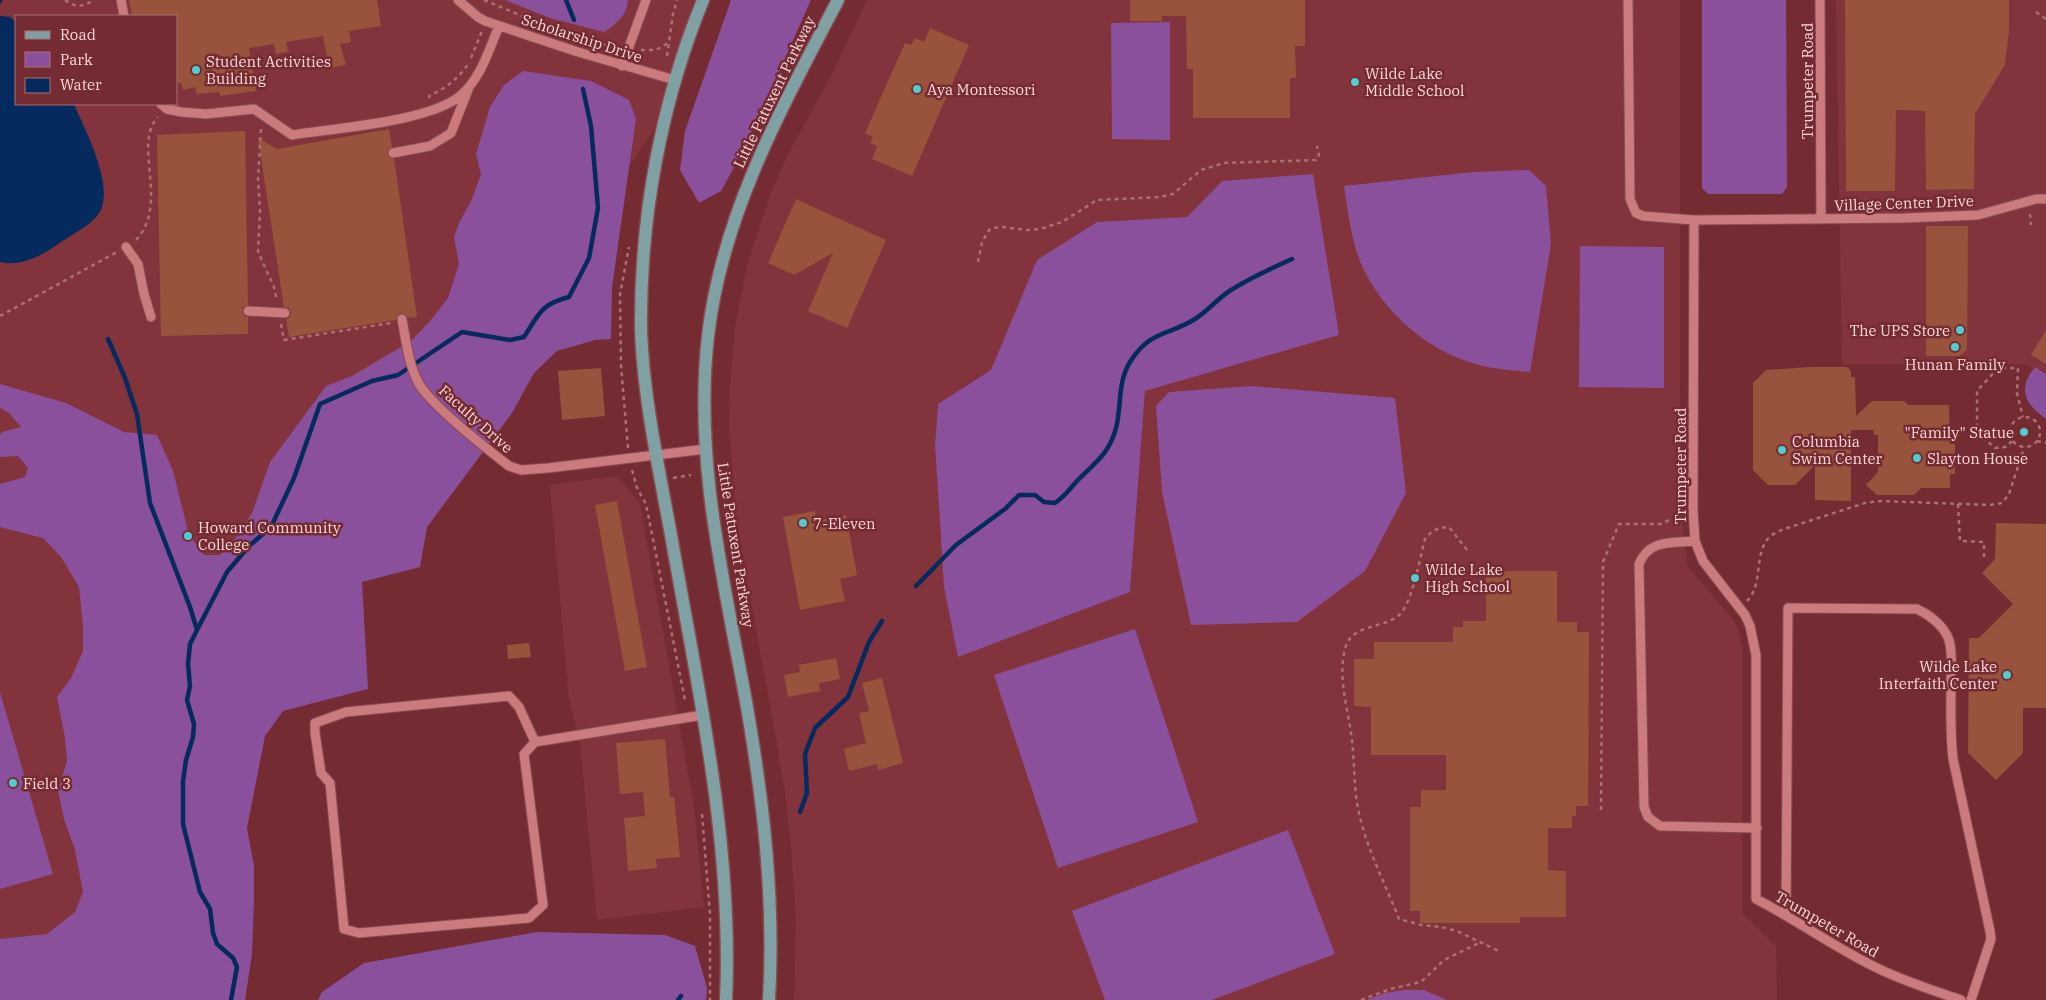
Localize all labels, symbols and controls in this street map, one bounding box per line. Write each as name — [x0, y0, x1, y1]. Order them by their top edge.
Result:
street label: Scholarship Drive — [519, 10, 645, 66]
street label: Little Patuxent Parkway — [729, 13, 819, 171]
legend — [15, 15, 178, 105]
street label: Trumpeter Road — [1798, 23, 1817, 139]
text: Road — [60, 25, 96, 44]
text: Park — [60, 50, 93, 69]
place label: Student Activities Building — [206, 52, 331, 88]
marker: Student Activities Building — [190, 64, 202, 76]
place label: Wilde Lake Middle School — [1365, 64, 1465, 100]
text: Water — [60, 75, 102, 94]
marker: Wilde Lake Middle School — [1349, 76, 1361, 88]
place label: Aya Montessori — [927, 80, 1036, 99]
marker: Aya Montessori — [911, 83, 923, 95]
street label: Village Center Drive — [1834, 191, 1974, 215]
place label: The UPS Store — [1849, 321, 1950, 340]
marker: The UPS Store — [1954, 324, 1966, 336]
marker: Hunan Family — [1949, 341, 1961, 353]
place label: Hunan Family — [1905, 355, 2005, 374]
street label: Faculty Drive — [435, 381, 517, 457]
street label: Trumpeter Road — [1671, 408, 1690, 524]
place label: "Family" Statue — [1904, 423, 2014, 442]
marker: "Family" Statue — [2018, 426, 2030, 438]
place label: Columbia Swim Center — [1792, 432, 1883, 468]
marker: Columbia Swim Center — [1776, 444, 1788, 456]
place label: Slayton House — [1927, 449, 2028, 468]
marker: Slayton House — [1911, 452, 1923, 464]
street label: Little Patuxent Parkway — [714, 461, 758, 629]
place label: 7-Eleven — [813, 514, 876, 533]
marker: 7-Eleven — [797, 517, 809, 529]
place label: Howard Community College — [198, 518, 341, 554]
marker: Howard Community College — [182, 530, 194, 542]
place label: Wilde Lake High School — [1425, 560, 1510, 596]
marker: Wilde Lake High School — [1409, 572, 1421, 584]
place label: Wilde Lake Interfaith Center — [1879, 657, 1997, 693]
marker: Wilde Lake Interfaith Center — [2001, 669, 2013, 681]
place label: Field 3 — [23, 774, 71, 793]
marker: Field 3 — [7, 777, 19, 789]
street label: Trumpeter Road — [1772, 887, 1882, 961]

